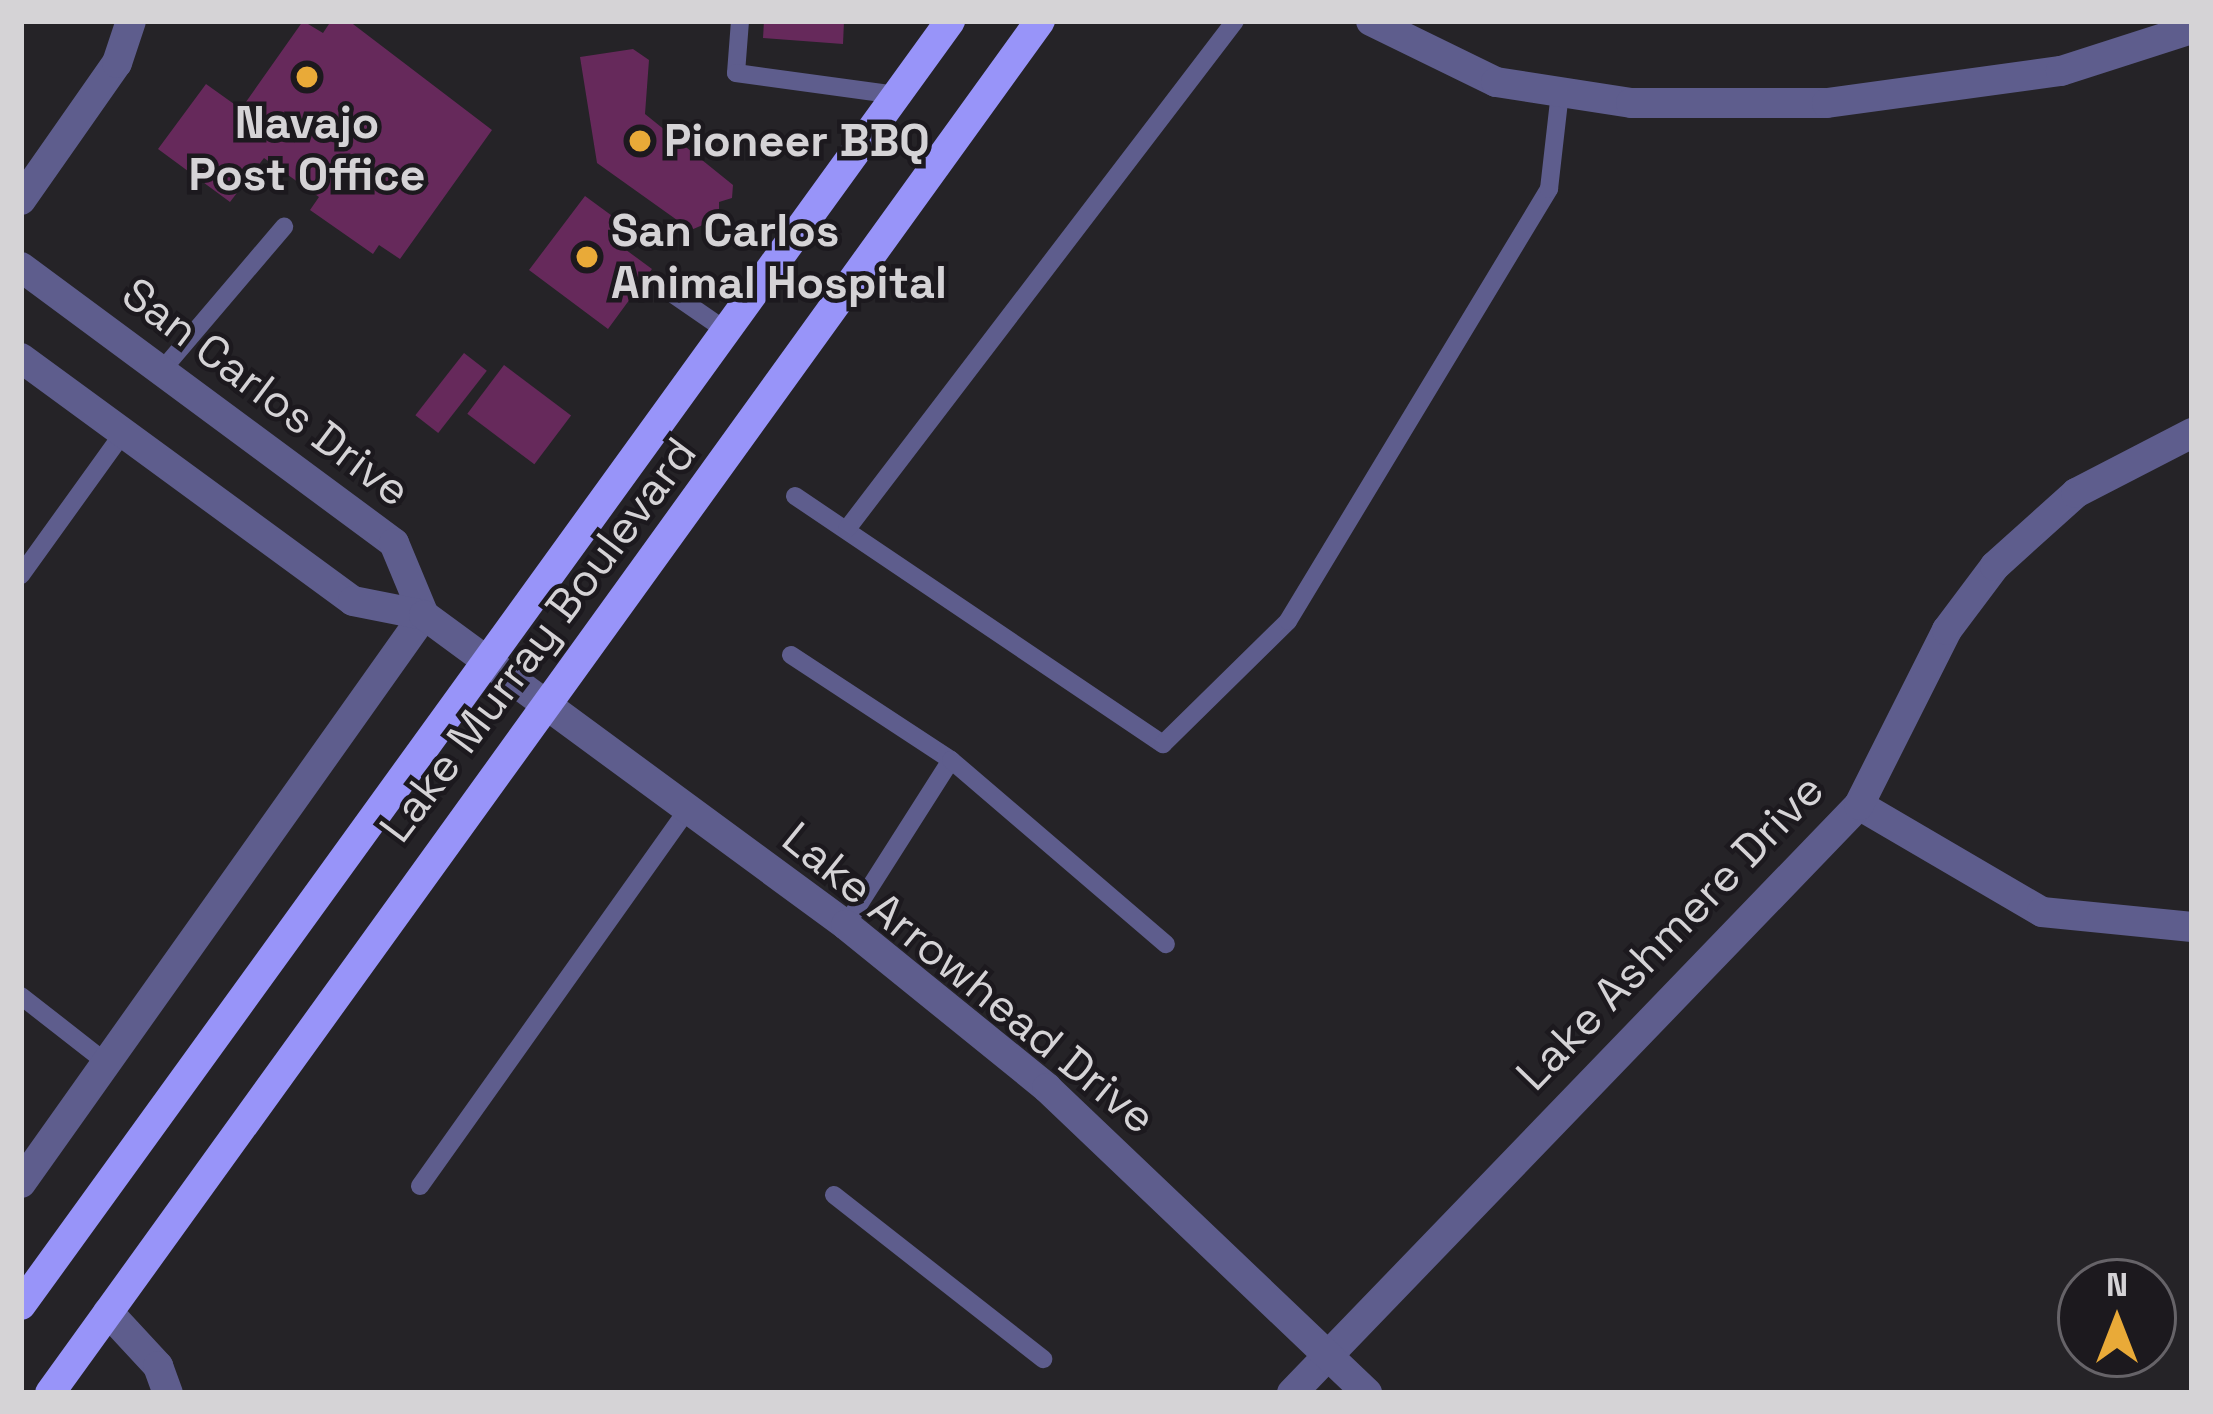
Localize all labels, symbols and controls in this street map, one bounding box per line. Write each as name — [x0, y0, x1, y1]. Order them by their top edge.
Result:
marker: Navajo Post Office — [294, 64, 320, 90]
place label: Navajo Post Office — [188, 96, 426, 202]
place label: Pioneer BBQ — [664, 114, 930, 168]
marker: Pioneer BBQ — [627, 128, 653, 154]
place label: San Carlos Animal Hospital — [611, 204, 947, 310]
marker: San Carlos Animal Hospital — [574, 244, 600, 270]
street label: San Carlos Drive — [111, 266, 421, 518]
street label: Lake Murray Boulevard — [368, 427, 708, 853]
street label: Lake Ashmere Drive — [1505, 763, 1835, 1101]
street label: Lake Arrowhead Drive — [772, 811, 1166, 1145]
north arrow — [2057, 1258, 2177, 1378]
text: N — [2106, 1264, 2128, 1306]

